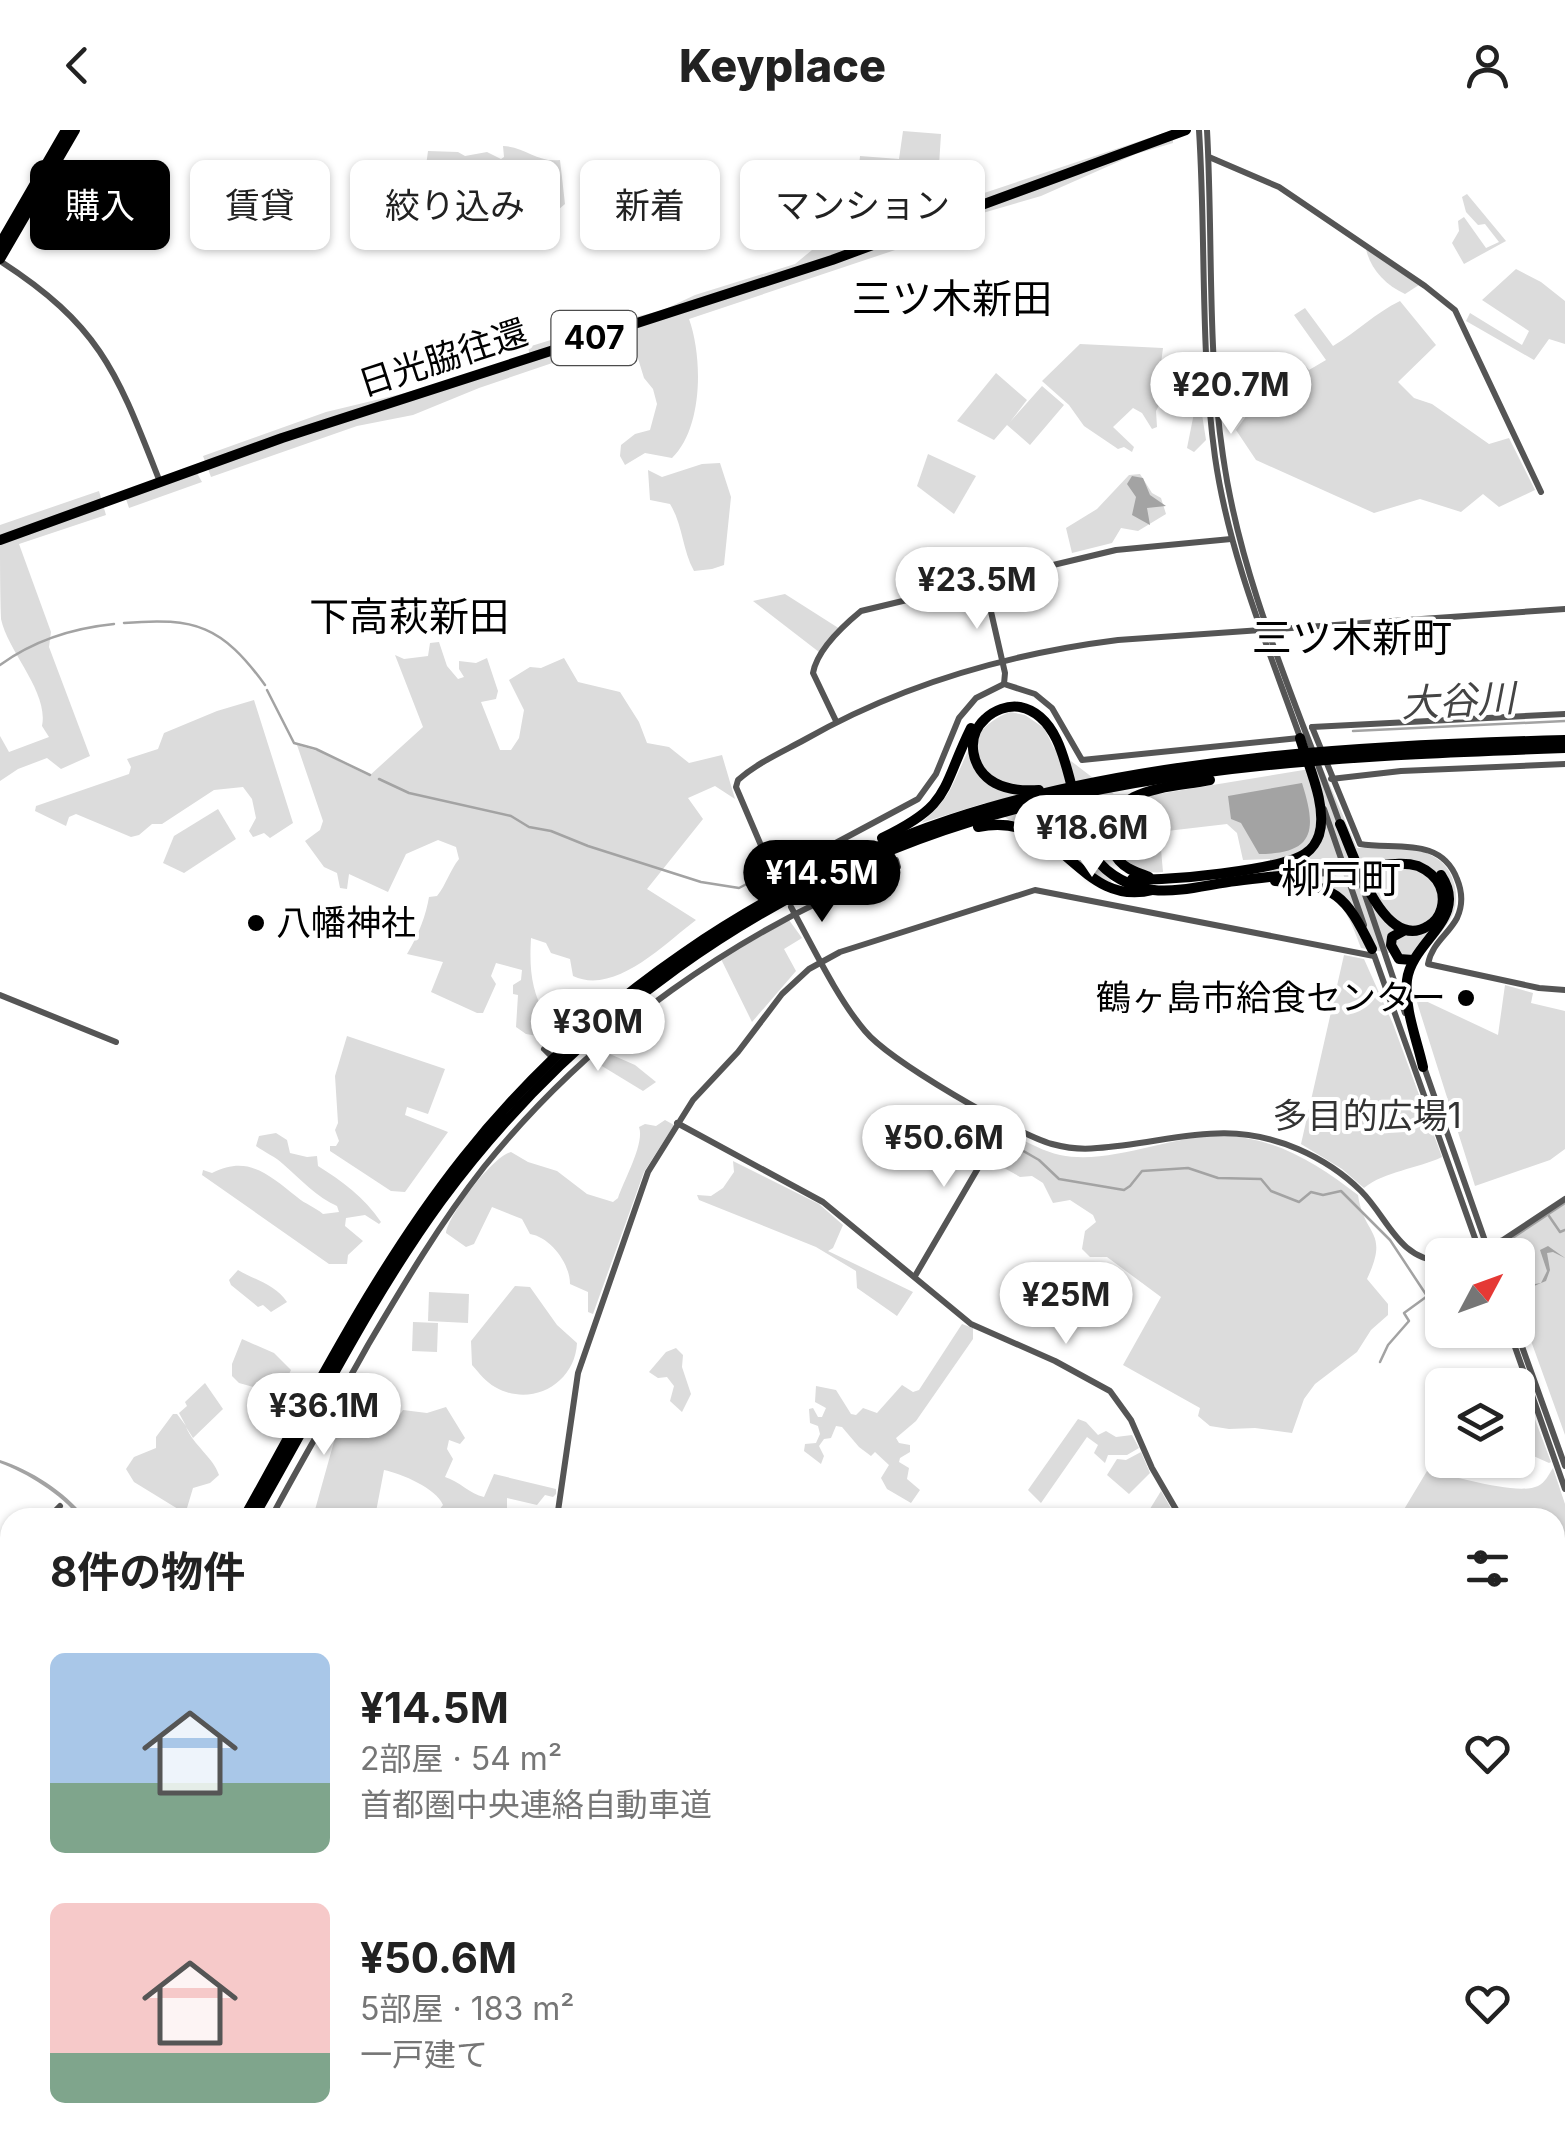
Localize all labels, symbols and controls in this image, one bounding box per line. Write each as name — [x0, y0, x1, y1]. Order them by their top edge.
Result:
icon: back — [50, 38, 105, 93]
text: Keyplace — [679, 38, 886, 93]
icon: person — [1460, 38, 1515, 93]
chip: 購入 — [30, 160, 170, 250]
chip: 賃貸 — [190, 160, 330, 250]
chip: 絞り込み — [350, 160, 560, 250]
chip: 新着 — [580, 160, 720, 250]
chip: マンション — [740, 160, 985, 250]
district label: 三ツ木新田 — [852, 274, 1052, 323]
street label: 日光脇往還 — [353, 310, 532, 404]
road number: 407 — [552, 311, 636, 365]
pin: ¥20.7M — [1150, 352, 1312, 437]
text: ¥20.7M — [1172, 365, 1290, 404]
pin: ¥23.5M — [896, 547, 1058, 632]
text: ¥23.5M — [917, 560, 1037, 599]
district label: 下高萩新田 — [309, 592, 509, 641]
district label: 三ツ木新町 — [1252, 613, 1452, 662]
water label: 大谷川 — [1400, 674, 1520, 726]
pin: ¥18.6M — [1011, 795, 1173, 880]
text: ¥18.6M — [1036, 808, 1148, 847]
pin: ¥14.5M — [741, 840, 903, 925]
text: ¥14.5M — [765, 853, 879, 892]
district label: 柳戸町 — [1281, 854, 1401, 903]
place label: 八幡神社 — [276, 901, 416, 943]
marker: 八幡神社 — [245, 912, 267, 934]
place label: 鶴ヶ島市給食センター — [1096, 976, 1446, 1018]
marker: 鶴ヶ島市給食センター — [1455, 987, 1477, 1009]
pin: ¥30M — [539, 989, 657, 1074]
text: ¥30M — [553, 1002, 643, 1041]
park label: 多目的広場1 — [1272, 1094, 1462, 1136]
pin: ¥50.6M — [863, 1105, 1025, 1190]
text: ¥50.6M — [884, 1118, 1004, 1157]
north arrow — [1425, 1238, 1535, 1348]
map controls — [1425, 1238, 1535, 1478]
pin: ¥25M — [1007, 1262, 1125, 1347]
text: ¥25M — [1022, 1275, 1110, 1314]
button: layers — [1425, 1368, 1535, 1478]
pin: ¥36.1M — [243, 1373, 405, 1458]
text: ¥36.1M — [269, 1386, 379, 1425]
icon: filters — [1460, 1541, 1515, 1596]
text: 8件の物件 — [50, 1546, 245, 1597]
text: ¥14.5M — [360, 1682, 509, 1733]
icon: home — [130, 1693, 250, 1813]
icon: heart — [1460, 1726, 1515, 1781]
text: 2部屋 · 54 m² — [360, 1739, 562, 1778]
text: 首都圏中央連絡自動車道 — [360, 1785, 712, 1824]
text: ¥50.6M — [360, 1932, 517, 1983]
icon: home — [130, 1943, 250, 2063]
icon: heart — [1460, 1976, 1515, 2031]
text: 5部屋 · 183 m² — [360, 1989, 574, 2028]
text: 一戸建て — [360, 2035, 488, 2074]

